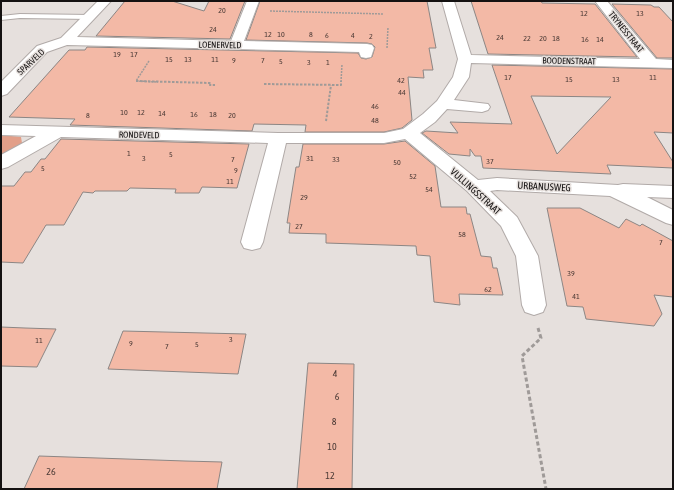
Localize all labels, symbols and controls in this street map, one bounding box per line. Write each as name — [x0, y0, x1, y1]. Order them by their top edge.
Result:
house number: 20 — [218, 6, 226, 15]
house number: 12 — [580, 9, 588, 18]
street label: TRYNESSTRAAT — [606, 9, 646, 55]
house number: 13 — [636, 9, 644, 18]
house number: 24 — [209, 25, 217, 34]
house number: 12 — [264, 30, 272, 39]
house number: 10 — [277, 30, 285, 39]
house number: 8 — [309, 30, 313, 39]
house number: 6 — [325, 31, 329, 40]
house number: 4 — [351, 31, 355, 40]
house number: 2 — [369, 32, 373, 41]
house number: 24 — [496, 33, 504, 42]
house number: 22 — [523, 34, 531, 43]
house number: 20 — [539, 34, 547, 43]
house number: 18 — [552, 34, 560, 43]
house number: 16 — [581, 35, 589, 44]
house number: 14 — [596, 35, 604, 44]
street label: LOENERVELD — [199, 40, 241, 50]
street label: SPARVELD — [15, 47, 47, 77]
house number: 19 — [113, 50, 121, 59]
house number: 17 — [130, 50, 138, 59]
house number: 15 — [165, 55, 173, 64]
house number: 13 — [184, 55, 192, 64]
house number: 11 — [211, 55, 219, 64]
house number: 9 — [232, 56, 236, 65]
house number: 7 — [261, 56, 265, 65]
street label: BOODENSTRAAT — [542, 56, 596, 66]
house number: 5 — [279, 57, 283, 66]
house number: 3 — [307, 58, 311, 67]
house number: 1 — [326, 58, 330, 67]
house number: 17 — [504, 73, 512, 82]
house number: 11 — [649, 73, 657, 82]
house number: 15 — [565, 75, 573, 84]
house number: 13 — [612, 75, 620, 84]
house number: 42 — [397, 76, 405, 85]
house number: 44 — [398, 88, 406, 97]
house number: 46 — [371, 102, 379, 111]
house number: 10 — [120, 108, 128, 117]
house number: 12 — [137, 108, 145, 117]
house number: 14 — [158, 109, 166, 118]
house number: 16 — [190, 110, 198, 119]
house number: 18 — [209, 110, 217, 119]
house number: 8 — [86, 111, 90, 120]
house number: 20 — [228, 111, 236, 120]
house number: 48 — [371, 116, 379, 125]
street label: RONDEVELD — [119, 130, 159, 140]
house number: 1 — [127, 149, 131, 158]
house number: 5 — [169, 150, 173, 159]
house number: 3 — [142, 154, 146, 163]
house number: 31 — [306, 154, 314, 163]
house number: 7 — [231, 155, 235, 164]
house number: 33 — [332, 155, 340, 164]
house number: 37 — [486, 157, 494, 166]
house number: 50 — [393, 158, 401, 167]
house number: 5 — [41, 164, 45, 173]
house number: 9 — [234, 166, 238, 175]
street label: VULLINGSSTRAAT — [448, 166, 504, 217]
house number: 52 — [409, 172, 417, 181]
house number: 11 — [226, 177, 234, 186]
street label: URBANUSWEG — [517, 180, 571, 193]
house number: 54 — [425, 185, 433, 194]
house number: 29 — [300, 193, 308, 202]
house number: 27 — [295, 222, 303, 231]
house number: 58 — [458, 230, 466, 239]
house number: 7 — [659, 238, 663, 247]
house number: 39 — [567, 269, 575, 278]
house number: 62 — [484, 285, 492, 294]
house number: 41 — [572, 292, 580, 301]
house number: 3 — [229, 335, 233, 344]
house number: 11 — [35, 336, 43, 345]
house number: 9 — [129, 339, 133, 348]
house number: 5 — [195, 340, 199, 349]
house number: 7 — [165, 342, 169, 351]
house number: 4 — [333, 368, 338, 379]
house number: 6 — [335, 391, 340, 402]
house number: 8 — [332, 416, 337, 427]
house number: 10 — [327, 441, 337, 452]
house number: 26 — [46, 466, 56, 477]
house number: 12 — [325, 470, 335, 481]

